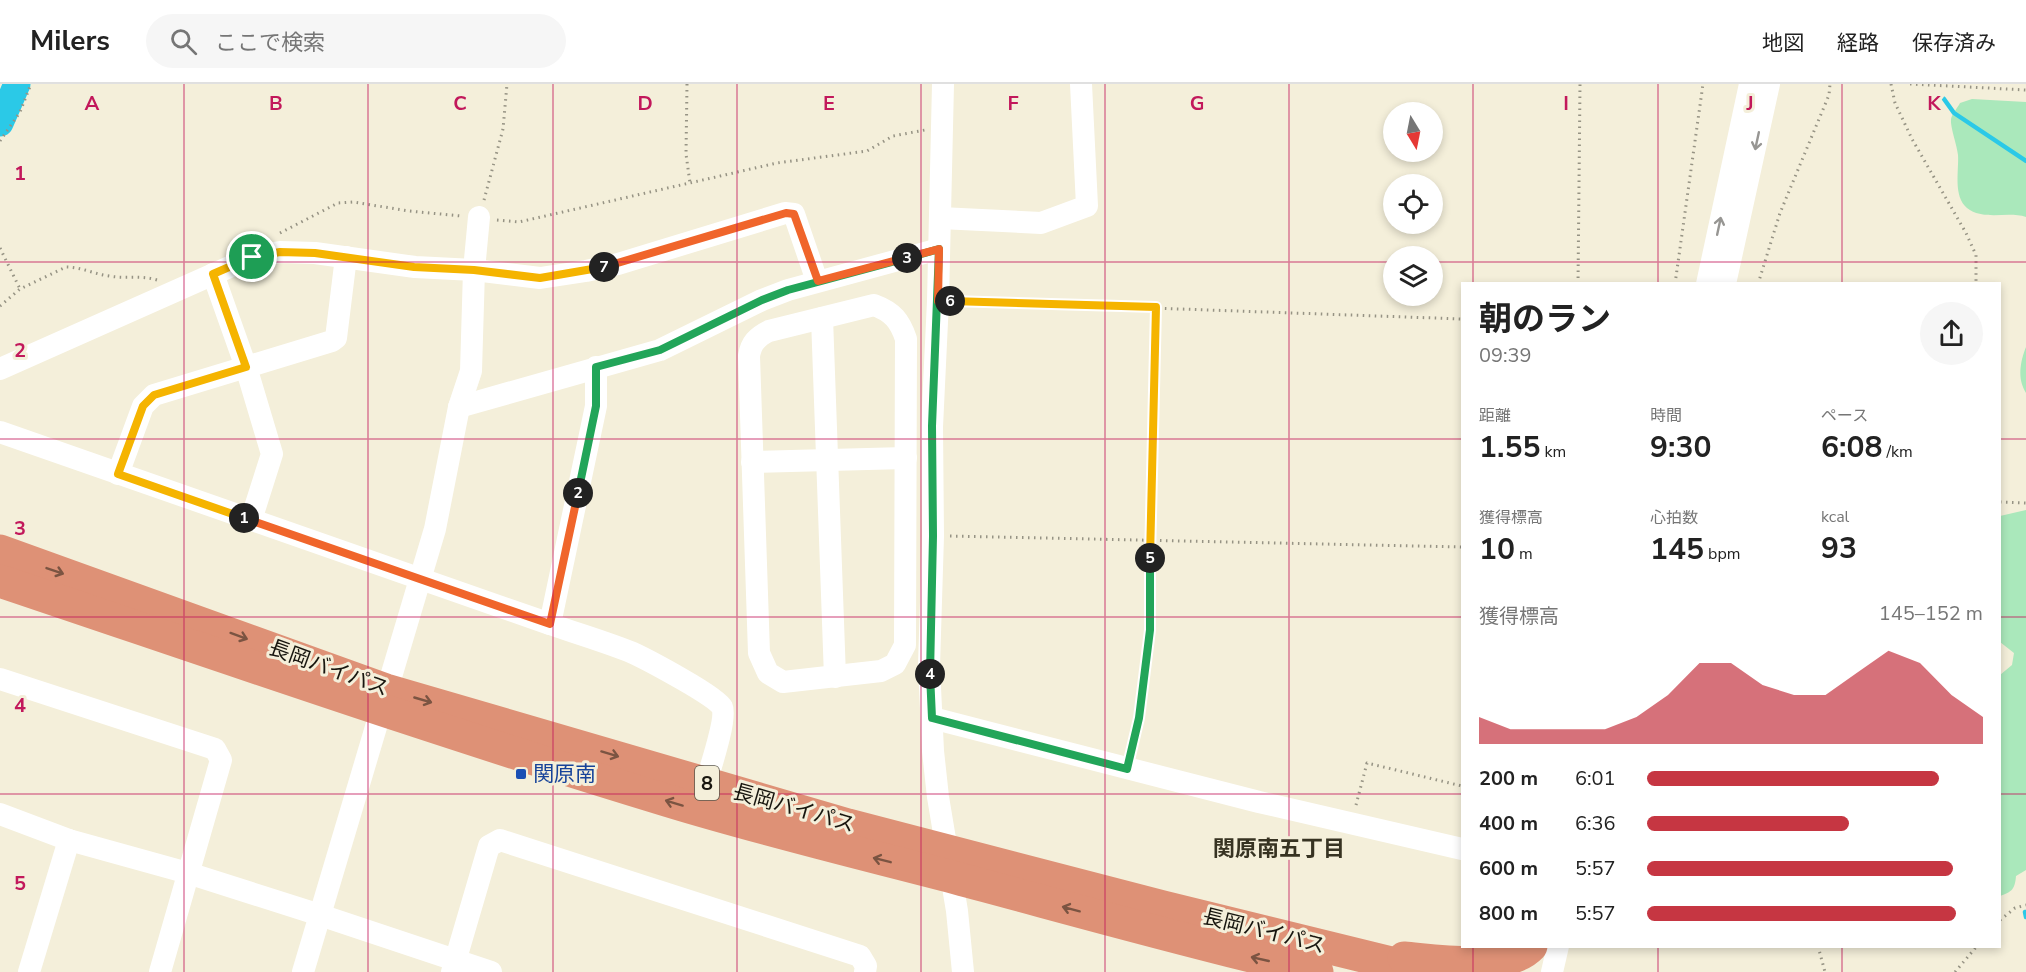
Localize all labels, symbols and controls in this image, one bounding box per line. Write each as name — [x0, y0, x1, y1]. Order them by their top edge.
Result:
search box — [146, 14, 566, 68]
text: Milers — [30, 22, 110, 60]
icon: search — [167, 25, 200, 58]
text: ここで検索 — [215, 28, 325, 58]
text: 地図 — [1762, 29, 1804, 57]
text: 経路 — [1837, 29, 1879, 57]
text: 保存済み — [1912, 29, 1996, 57]
text: A — [85, 90, 100, 117]
text: B — [269, 90, 283, 117]
text: C — [453, 90, 467, 117]
text: D — [637, 90, 653, 117]
text: E — [823, 90, 835, 117]
text: F — [1007, 90, 1019, 117]
text: G — [1190, 90, 1204, 117]
text: I — [1563, 90, 1569, 117]
text: J — [1745, 90, 1754, 117]
text: K — [1927, 90, 1941, 117]
north arrow — [1383, 102, 1443, 162]
map controls — [1383, 102, 1443, 306]
one-way arrow — [1751, 131, 1762, 151]
text: 1 — [14, 160, 26, 187]
button: locate — [1383, 174, 1443, 234]
one-way arrow — [1714, 217, 1725, 237]
pin — [226, 231, 277, 282]
icon: arrive — [235, 240, 268, 273]
pin: 3 — [892, 243, 922, 273]
button: layers — [1383, 246, 1443, 306]
text: 3 — [902, 247, 912, 269]
pin: 7 — [589, 252, 619, 282]
text: 7 — [599, 256, 609, 278]
pin: 6 — [935, 286, 965, 316]
text: 6 — [945, 290, 955, 312]
text: 朝のラン — [1479, 297, 1611, 342]
button: share — [1920, 302, 1983, 365]
text: 2 — [14, 337, 26, 364]
text: 09:39 — [1479, 342, 1532, 369]
text: 距離 — [1479, 405, 1511, 427]
text: 時間 — [1650, 405, 1682, 427]
text: ペース — [1821, 405, 1868, 427]
text: 1.55 — [1479, 427, 1540, 468]
text: 9:30 — [1650, 427, 1711, 468]
text: 6:08 — [1821, 427, 1882, 468]
text: km — [1540, 441, 1566, 463]
text: /km — [1882, 441, 1913, 463]
pin: 2 — [563, 478, 593, 508]
text: 2 — [573, 482, 583, 504]
pin: 1 — [229, 503, 259, 533]
text: kcal — [1821, 506, 1849, 528]
text: 1 — [239, 507, 249, 529]
text: 獲得標高 — [1479, 507, 1543, 529]
text: 心拍数 — [1650, 507, 1698, 529]
text: 3 — [14, 515, 26, 542]
text: 93 — [1821, 528, 1857, 569]
text: 10 — [1479, 529, 1515, 570]
text: 145 — [1650, 529, 1704, 570]
pin: 5 — [1135, 543, 1165, 573]
text: m — [1515, 543, 1533, 565]
text: bpm — [1704, 543, 1740, 565]
text: 5 — [1145, 547, 1155, 569]
one-way arrow — [45, 566, 64, 577]
text: 145–152 m — [1879, 600, 1983, 627]
text: 獲得標高 — [1479, 603, 1559, 630]
one-way arrow — [229, 631, 248, 642]
street label: 長岡バイパス — [265, 633, 393, 703]
pin: 4 — [915, 659, 945, 689]
text: 4 — [925, 663, 935, 685]
text: 4 — [14, 692, 26, 719]
one-way arrow — [413, 695, 432, 706]
one-way arrow — [600, 749, 619, 760]
place label: 関原南 — [533, 760, 596, 788]
text: 200 m — [1479, 765, 1538, 792]
text: 6:01 — [1575, 765, 1616, 792]
road number: 8 — [695, 766, 719, 800]
marker: 関原南 — [514, 767, 528, 781]
street label: 長岡バイパス — [730, 777, 858, 839]
one-way arrow — [665, 797, 684, 808]
text: 400 m — [1479, 810, 1538, 837]
text: 6:36 — [1575, 810, 1616, 837]
district label: 関原南五丁目 — [1213, 834, 1345, 864]
one-way arrow — [873, 854, 892, 866]
text: 600 m — [1479, 855, 1538, 882]
text: 5:57 — [1575, 855, 1616, 882]
text: 5 — [14, 870, 26, 897]
text: 800 m — [1479, 900, 1538, 927]
text: 5:57 — [1575, 900, 1616, 927]
street label: 長岡バイパス — [1200, 902, 1328, 960]
one-way arrow — [1062, 903, 1081, 914]
one-way arrow — [1251, 952, 1270, 964]

